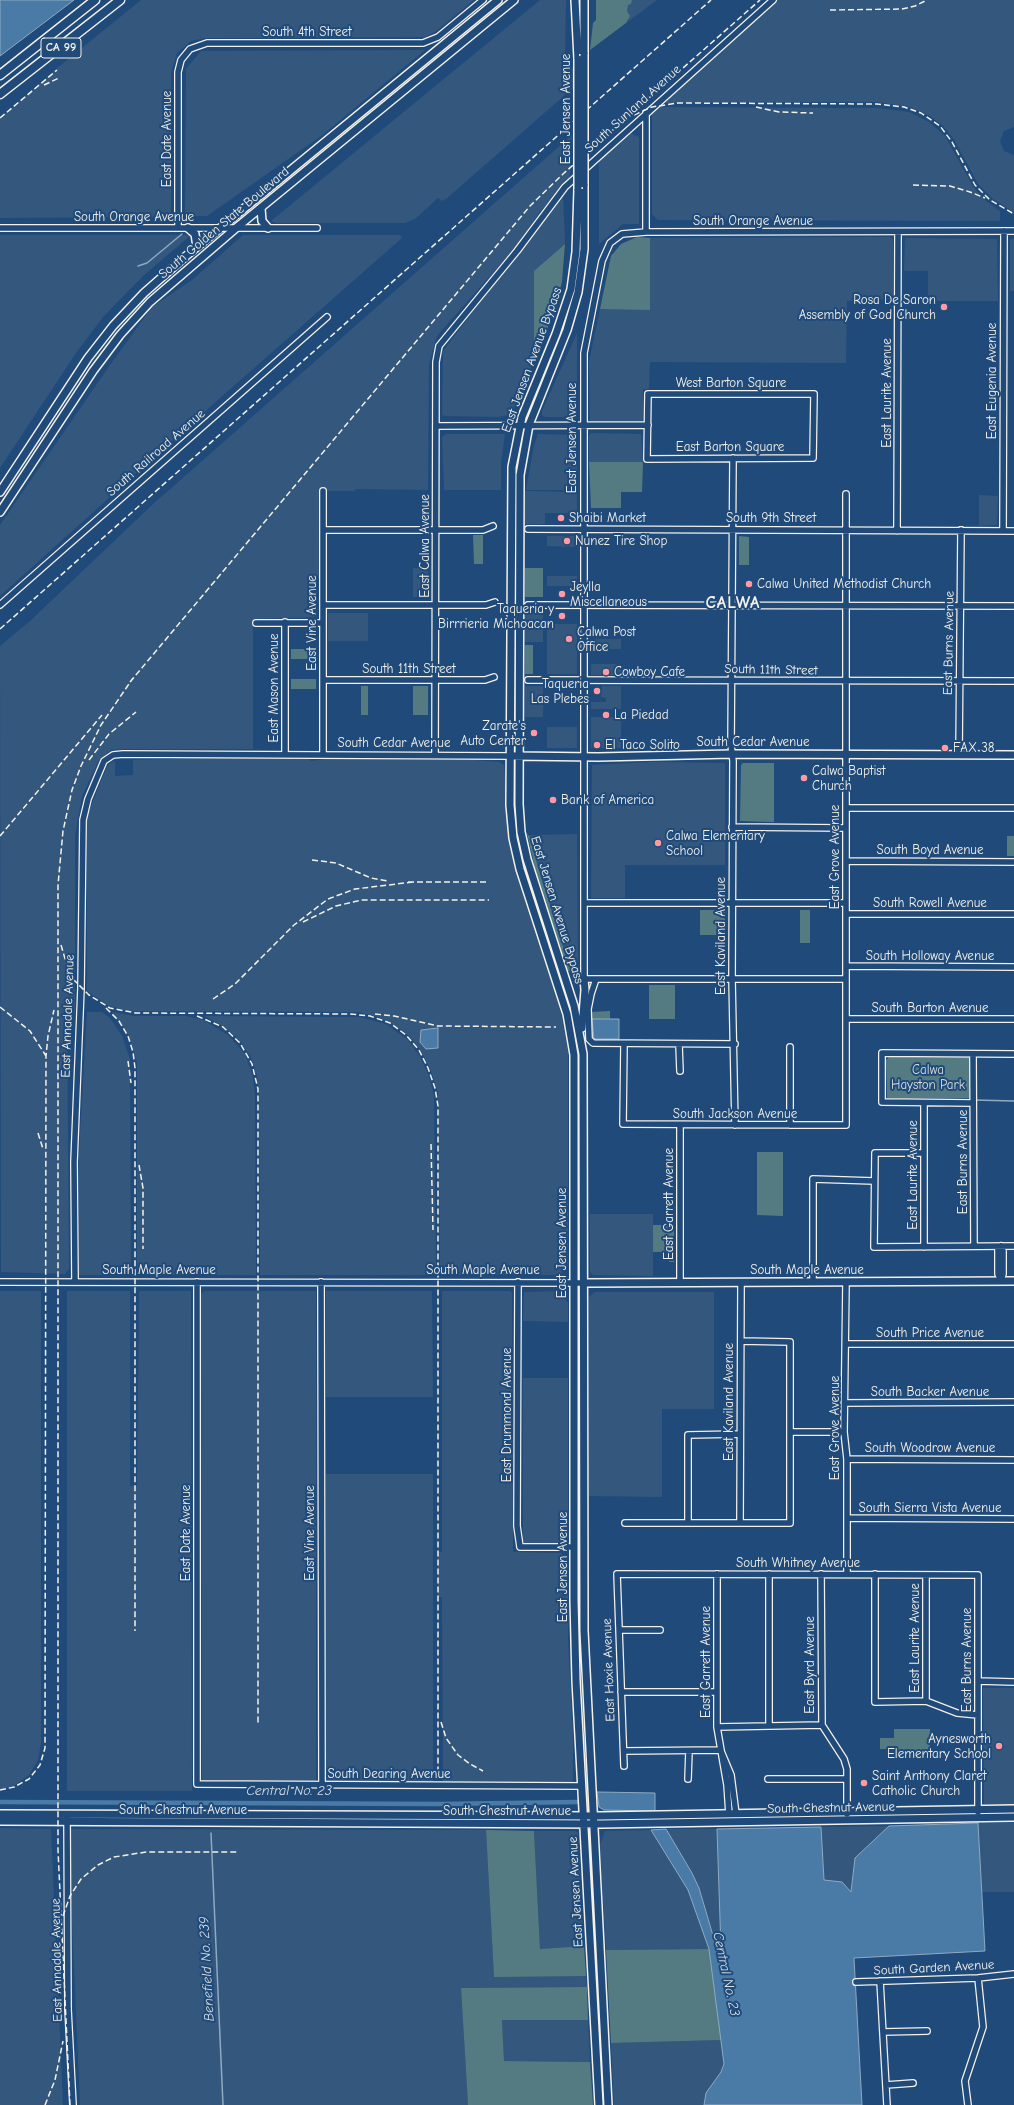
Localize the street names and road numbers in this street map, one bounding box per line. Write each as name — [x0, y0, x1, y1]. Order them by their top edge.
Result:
street label: South 4th Street — [262, 24, 352, 40]
road number: CA 99 — [41, 38, 81, 58]
street label: East Jensen Avenue — [558, 54, 574, 164]
street label: South Sunland Avenue — [582, 62, 684, 156]
street label: East Date Avenue — [159, 91, 175, 187]
street label: South Golden State Boulevard — [156, 164, 292, 282]
street label: South Orange Avenue — [74, 209, 194, 225]
street label: South Orange Avenue — [693, 213, 813, 229]
street label: East Jensen Avenue Bypass — [498, 285, 566, 435]
street label: East Eugenia Avenue — [984, 323, 1000, 439]
street label: East Laurite Avenue — [879, 338, 895, 448]
street label: West Barton Square — [676, 375, 786, 391]
street label: East Jensen Avenue — [564, 383, 580, 493]
street label: South Railroad Avenue — [104, 406, 208, 500]
street label: East Barton Square — [676, 439, 784, 455]
street label: East Calwa Avenue — [417, 494, 433, 598]
street label: South 9th Street — [726, 510, 816, 526]
street label: East Vine Avenue — [304, 575, 320, 671]
street label: East Burns Avenue — [940, 591, 958, 695]
street label: East Mason Avenue — [266, 634, 282, 742]
street label: South 11th Street — [362, 661, 456, 677]
street label: South 11th Street — [724, 661, 818, 679]
street label: South Cedar Avenue — [697, 734, 809, 750]
street label: South Cedar Avenue — [338, 735, 450, 751]
street label: East Grove Avenue — [827, 805, 843, 909]
street label: East Jensen Avenue Bypass — [527, 834, 587, 986]
street label: South Boyd Avenue — [876, 842, 984, 858]
street label: East Kaviland Avenue — [713, 877, 729, 995]
street label: South Rowell Avenue — [873, 895, 987, 911]
street label: South Holloway Avenue — [866, 948, 994, 964]
street label: East Annadale Avenue — [58, 954, 78, 1078]
street label: South Barton Avenue — [872, 1000, 988, 1016]
street label: South Jackson Avenue — [673, 1106, 797, 1122]
street label: East Burns Avenue — [955, 1110, 971, 1214]
street label: East Laurite Avenue — [905, 1120, 921, 1230]
street label: East Garrett Avenue — [661, 1148, 677, 1260]
street label: East Jensen Avenue — [554, 1188, 570, 1298]
street label: South Maple Avenue — [102, 1262, 216, 1278]
street label: South Maple Avenue — [426, 1262, 540, 1278]
street label: South Maple Avenue — [750, 1262, 864, 1278]
street label: South Price Avenue — [876, 1325, 984, 1341]
street label: East Kaviland Avenue — [721, 1343, 737, 1461]
street label: East Drummond Avenue — [499, 1348, 515, 1482]
street label: East Grove Avenue — [827, 1376, 843, 1480]
street label: South Backer Avenue — [871, 1384, 989, 1400]
street label: South Woodrow Avenue — [865, 1440, 995, 1456]
street label: East Date Avenue — [178, 1485, 194, 1581]
street label: East Vine Avenue — [302, 1485, 318, 1581]
street label: South Sierra Vista Avenue — [859, 1500, 1001, 1516]
street label: East Jensen Avenue — [555, 1512, 571, 1622]
street label: South Whitney Avenue — [736, 1555, 860, 1571]
street label: East Laurite Avenue — [907, 1583, 923, 1693]
street label: East Garrett Avenue — [698, 1606, 714, 1718]
street label: East Burns Avenue — [959, 1608, 975, 1712]
street label: East Byrd Avenue — [802, 1616, 818, 1714]
street label: East Hoxie Avenue — [599, 1618, 619, 1722]
street label: South Dearing Avenue — [327, 1766, 451, 1782]
street label: South Chestnut Avenue — [767, 1799, 895, 1817]
street label: South Chestnut Avenue — [119, 1802, 247, 1818]
street label: South Chestnut Avenue — [443, 1803, 571, 1819]
street label: East Jensen Avenue — [565, 1836, 587, 1948]
street label: East Annadale Avenue — [48, 1898, 66, 2022]
street label: South Garden Avenue — [873, 1957, 995, 1979]

